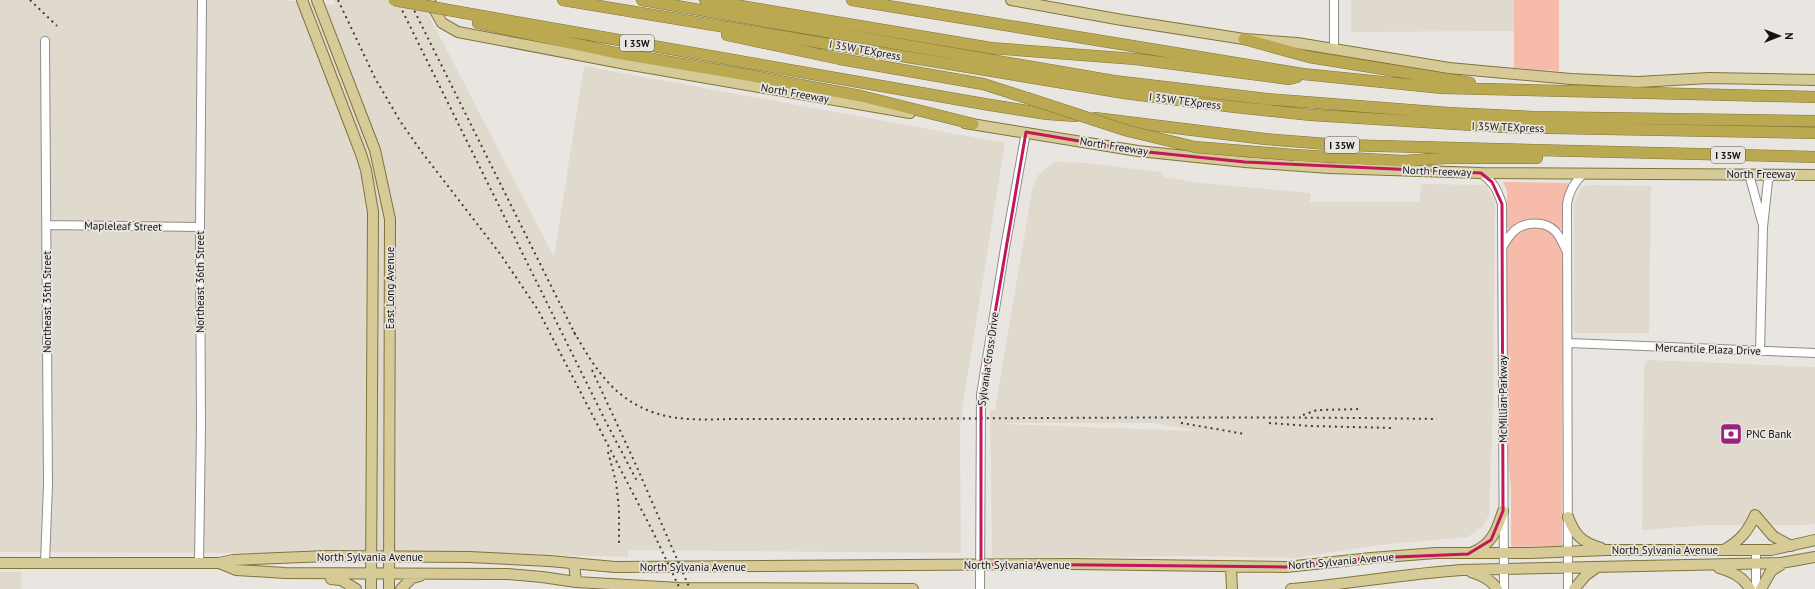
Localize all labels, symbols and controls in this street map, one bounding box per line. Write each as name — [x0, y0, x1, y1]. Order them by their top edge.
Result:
north arrow — [1759, 16, 1799, 56]
text: N — [1782, 32, 1796, 40]
road number: I 35W — [620, 35, 654, 51]
street label: I 35W TEXpress — [828, 37, 902, 63]
street label: North Freeway — [760, 80, 831, 106]
street label: I 35W TEXpress — [1148, 90, 1222, 112]
street label: I 35W TEXpress — [1471, 119, 1545, 135]
street label: North Freeway — [1079, 134, 1150, 158]
road number: I 35W — [1325, 137, 1359, 153]
road number: I 35W — [1711, 147, 1745, 163]
street label: North Freeway — [1402, 163, 1473, 179]
street label: North Freeway — [1726, 167, 1796, 181]
street label: Mapleleaf Street — [84, 218, 162, 234]
street label: Northeast 36th Street — [193, 231, 207, 333]
street label: East Long Avenue — [383, 246, 397, 329]
street label: Northeast 35th Street — [40, 251, 54, 353]
street label: Sylvania Cross Drive — [974, 311, 1002, 407]
street label: Mercantile Plaza Drive — [1655, 340, 1761, 358]
street label: McMillian Parkway — [1496, 354, 1510, 443]
bank icon: PNC Bank — [1718, 421, 1744, 447]
place label: PNC Bank — [1746, 427, 1792, 441]
street label: North Sylvania Avenue — [1612, 543, 1719, 557]
street label: North Sylvania Avenue — [1287, 549, 1395, 573]
street label: North Sylvania Avenue — [317, 550, 424, 564]
street label: North Sylvania Avenue — [964, 558, 1071, 572]
street label: North Sylvania Avenue — [640, 560, 747, 574]

